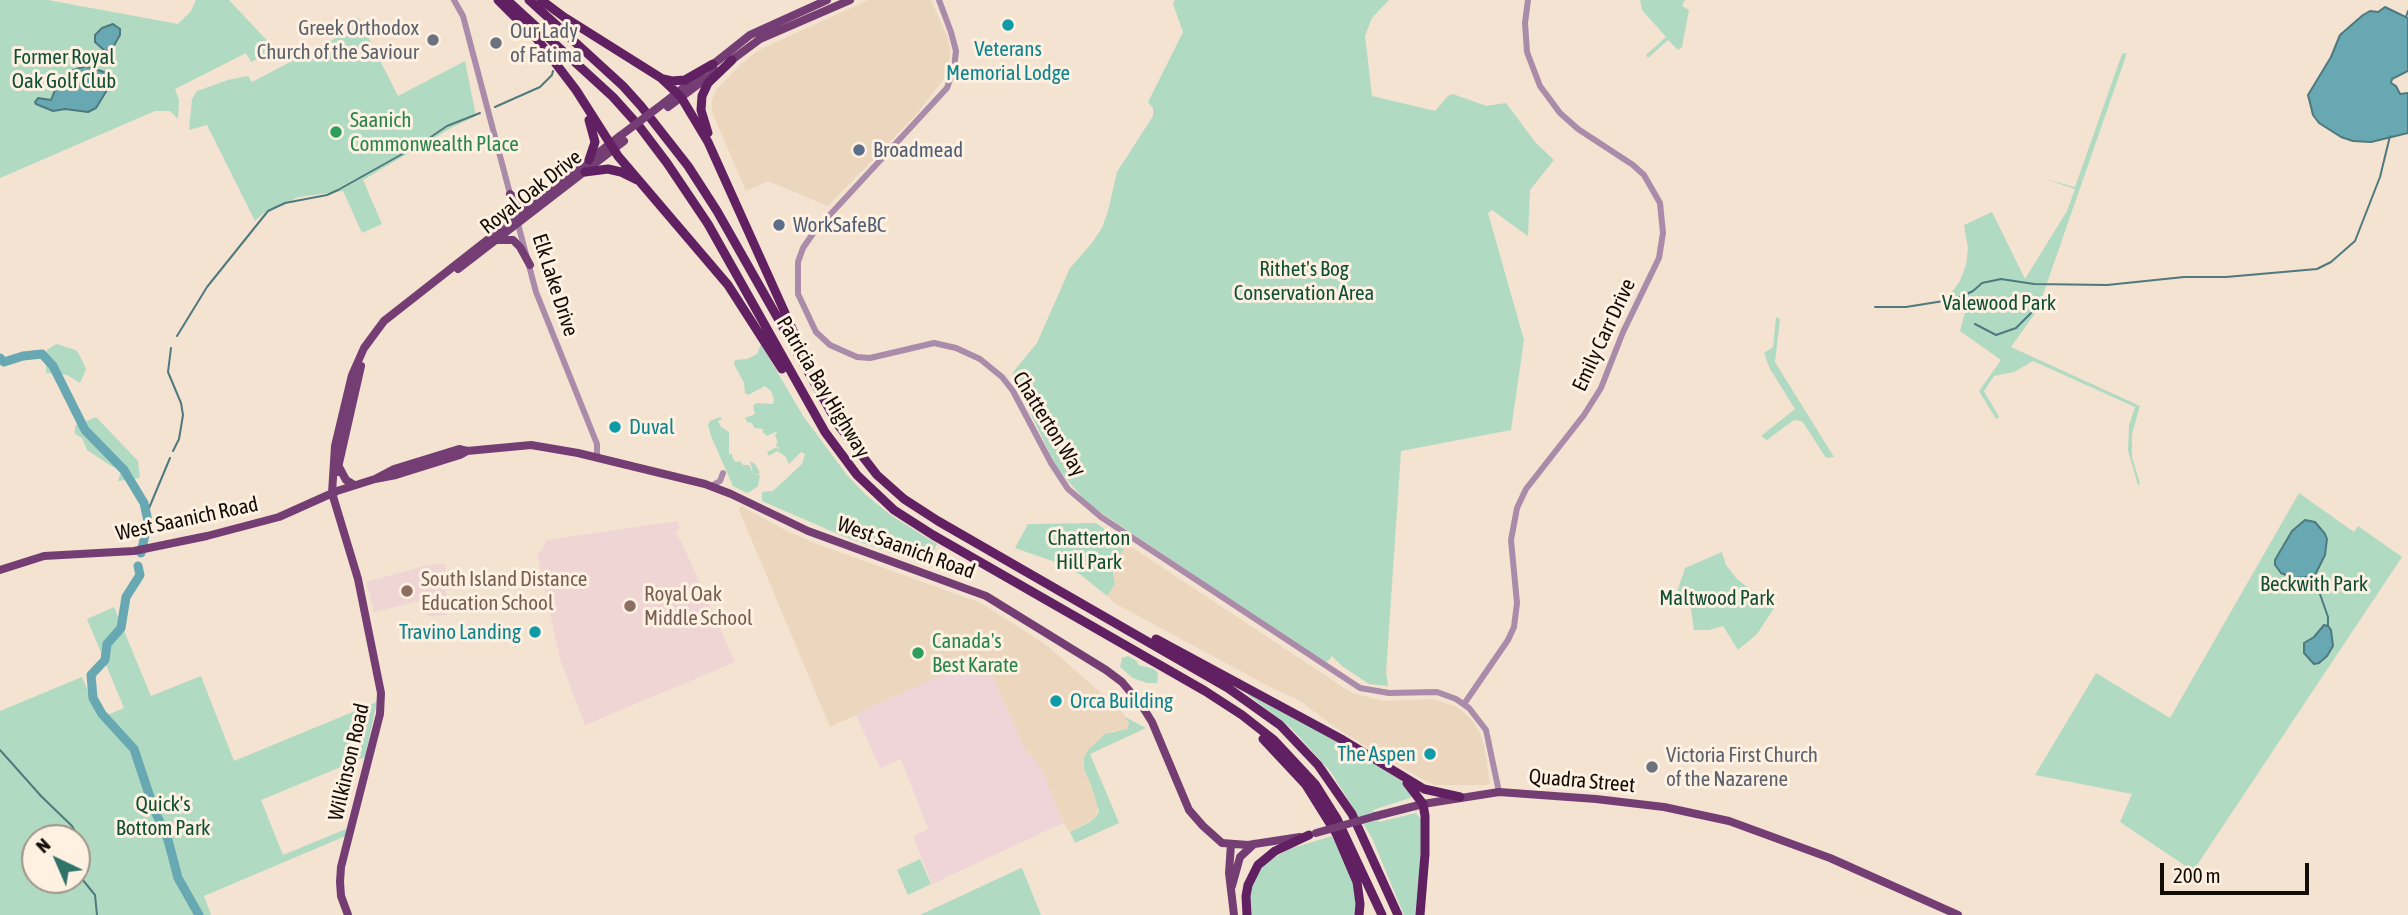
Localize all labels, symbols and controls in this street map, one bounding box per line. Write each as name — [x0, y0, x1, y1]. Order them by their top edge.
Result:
place label: Greek Orthodox Church of the Saviour — [257, 15, 419, 65]
marker: Veterans Memorial Lodge — [1000, 17, 1016, 33]
place label: Our Lady of Fatima — [510, 18, 582, 68]
marker: Greek Orthodox Church of the Saviour — [425, 32, 441, 48]
marker: Our Lady of Fatima — [488, 35, 504, 51]
place label: Veterans Memorial Lodge — [946, 36, 1070, 86]
park label: Former Royal Oak Golf Club — [12, 44, 116, 94]
place label: Saanich Commonwealth Place — [350, 107, 519, 157]
marker: Saanich Commonwealth Place — [328, 124, 344, 140]
place label: Broadmead — [873, 137, 963, 163]
marker: Broadmead — [851, 142, 867, 158]
street label: Royal Oak Drive — [475, 145, 587, 239]
place label: WorkSafeBC — [793, 212, 886, 238]
marker: WorkSafeBC — [771, 217, 787, 233]
street label: Elk Lake Drive — [527, 230, 583, 340]
park label: Rithet's Bog Conservation Area — [1234, 256, 1374, 306]
street label: Emily Carr Drive — [1567, 275, 1641, 395]
park label: Valewood Park — [1942, 290, 2056, 316]
street label: Patricia Bay Highway — [771, 312, 875, 462]
street label: Chatterton Way — [1007, 367, 1091, 481]
place label: Duval — [629, 414, 675, 440]
marker: Duval — [607, 419, 623, 435]
street label: West Saanich Road — [114, 492, 260, 546]
street label: West Saanich Road — [834, 511, 978, 585]
park label: Chatterton Hill Park — [1048, 525, 1130, 575]
place label: South Island Distance Education School — [421, 566, 587, 616]
park label: Beckwith Park — [2260, 571, 2368, 597]
place label: Royal Oak Middle School — [644, 581, 753, 631]
marker: South Island Distance Education School — [399, 583, 415, 599]
park label: Maltwood Park — [1659, 585, 1775, 611]
marker: Royal Oak Middle School — [622, 598, 638, 614]
place label: Travino Landing — [399, 619, 521, 645]
marker: Travino Landing — [527, 624, 543, 640]
place label: Canada's Best Karate — [932, 628, 1018, 678]
marker: Canada's Best Karate — [910, 645, 926, 661]
place label: Orca Building — [1070, 688, 1173, 714]
marker: Orca Building — [1048, 693, 1064, 709]
street label: Wilkinson Road — [323, 701, 375, 823]
place label: The Aspen — [1337, 741, 1416, 767]
place label: Victoria First Church of the Nazarene — [1666, 742, 1818, 792]
marker: The Aspen — [1422, 746, 1438, 762]
marker: Victoria First Church of the Nazarene — [1644, 759, 1660, 775]
street label: Quadra Street — [1528, 764, 1636, 798]
park label: Quick's Bottom Park — [116, 791, 210, 841]
north arrow — [21, 824, 91, 894]
text: N — [31, 834, 54, 857]
scale bar — [2163, 848, 2312, 892]
text: 200 m — [2173, 863, 2221, 887]

